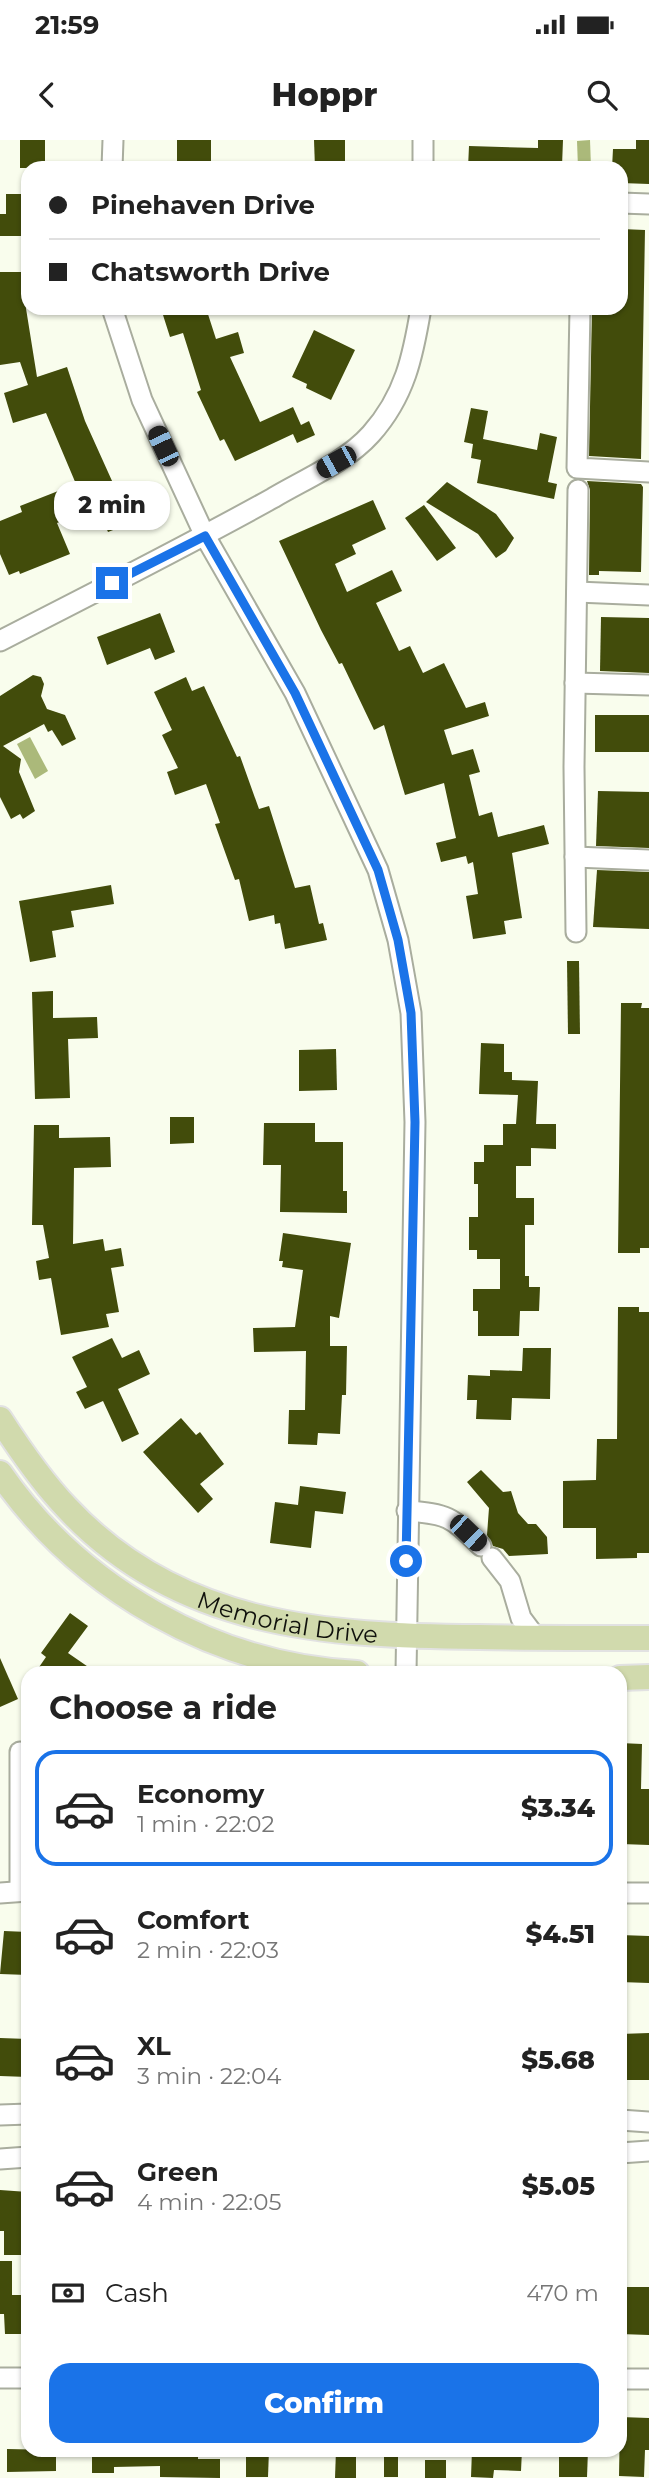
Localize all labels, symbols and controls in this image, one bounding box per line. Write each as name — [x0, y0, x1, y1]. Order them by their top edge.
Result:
text: 21:59 — [35, 9, 99, 41]
text: Hoppr — [272, 75, 377, 114]
icon: back — [28, 76, 66, 114]
icon: search — [583, 76, 621, 114]
text: Pinehaven Drive — [91, 189, 315, 221]
text: Chatsworth Drive — [91, 256, 330, 288]
car — [145, 423, 182, 469]
car — [313, 443, 360, 481]
callout: 2 min — [54, 482, 170, 530]
text: 2 min — [78, 491, 146, 519]
route end — [96, 567, 128, 599]
car — [446, 1511, 491, 1555]
route start — [390, 1545, 422, 1577]
street label: Memorial Drive — [193, 1584, 379, 1648]
text: Choose a ride — [49, 1688, 277, 1727]
icon: car — [53, 1777, 116, 1840]
text: Economy — [137, 1778, 264, 1810]
text: $3.34 — [521, 1792, 595, 1824]
text: 1 min · 22:02 — [137, 1810, 275, 1838]
icon: car — [53, 1903, 116, 1966]
text: Comfort — [137, 1904, 249, 1936]
text: $4.51 — [526, 1918, 595, 1950]
text: 2 min · 22:03 — [137, 1936, 279, 1964]
icon: car — [53, 2029, 116, 2092]
text: XL — [137, 2030, 171, 2062]
text: $5.68 — [521, 2044, 595, 2076]
text: 3 min · 22:04 — [137, 2062, 281, 2090]
icon: car — [53, 2155, 116, 2218]
text: Green — [137, 2156, 219, 2188]
text: $5.05 — [522, 2170, 595, 2202]
text: 4 min · 22:05 — [137, 2188, 281, 2216]
icon: cash — [49, 2274, 87, 2312]
text: Cash — [105, 2277, 169, 2309]
text: 470 m — [526, 2279, 599, 2307]
button: Confirm — [49, 2363, 599, 2443]

